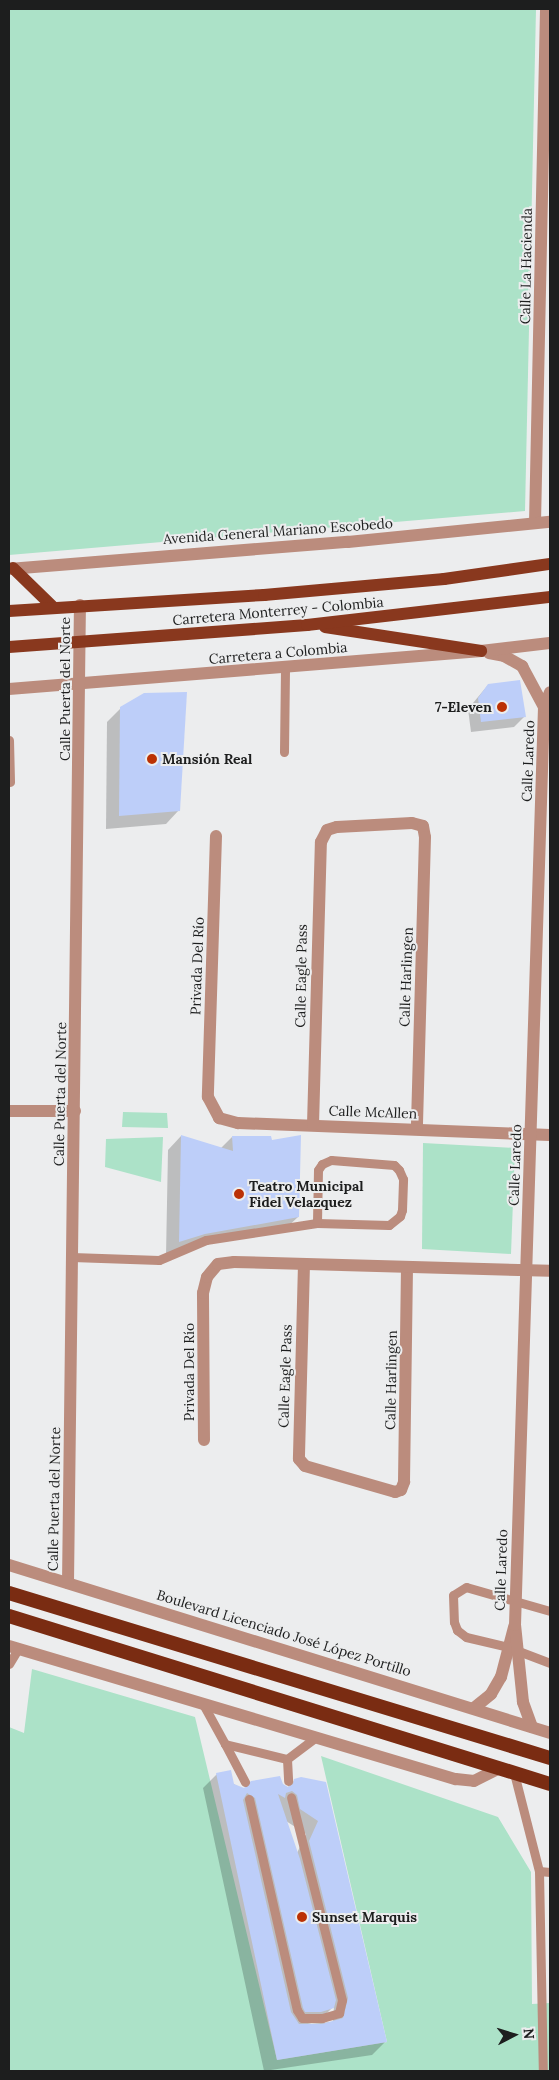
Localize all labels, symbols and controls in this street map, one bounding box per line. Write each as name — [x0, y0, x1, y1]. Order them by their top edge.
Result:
street label: Calle La Hacienda — [517, 208, 535, 324]
street label: Avenida General Mariano Escobedo — [162, 515, 394, 547]
street label: Carretera Monterrey - Colombia — [172, 593, 384, 629]
street label: Calle Puerta del Norte — [57, 617, 73, 761]
street label: Carretera a Colombia — [208, 639, 348, 667]
place label: 7-Eleven — [435, 699, 492, 715]
marker: 7-Eleven — [496, 701, 508, 713]
street label: Calle Laredo — [518, 720, 538, 802]
place label: Mansión Real — [162, 751, 252, 767]
marker: Mansión Real — [146, 753, 158, 765]
street label: Privada Del Río — [187, 917, 207, 1015]
street label: Calle Eagle Pass — [292, 924, 310, 1028]
street label: Calle Harlingen — [396, 927, 416, 1027]
street label: Calle Puerta del Norte — [50, 1022, 70, 1166]
street label: Calle McAllen — [328, 1102, 418, 1122]
street label: Calle Laredo — [505, 1124, 525, 1206]
place label: Teatro Municipal Fidel Velazquez — [249, 1178, 364, 1210]
marker: Teatro Municipal Fidel Velazquez — [233, 1188, 245, 1200]
street label: Privada Del Río — [181, 1323, 197, 1421]
street label: Calle Eagle Pass — [275, 1324, 295, 1428]
street label: Calle Harlingen — [382, 1330, 400, 1430]
street label: Calle Puerta del Norte — [44, 1427, 64, 1571]
street label: Calle Laredo — [491, 1529, 511, 1611]
street label: Boulevard Licenciado José López Portillo — [155, 1586, 413, 1680]
place label: Sunset Marquis — [312, 1909, 417, 1925]
marker: Sunset Marquis — [296, 1911, 308, 1923]
north arrow — [489, 2010, 539, 2060]
text: N — [520, 2028, 538, 2040]

